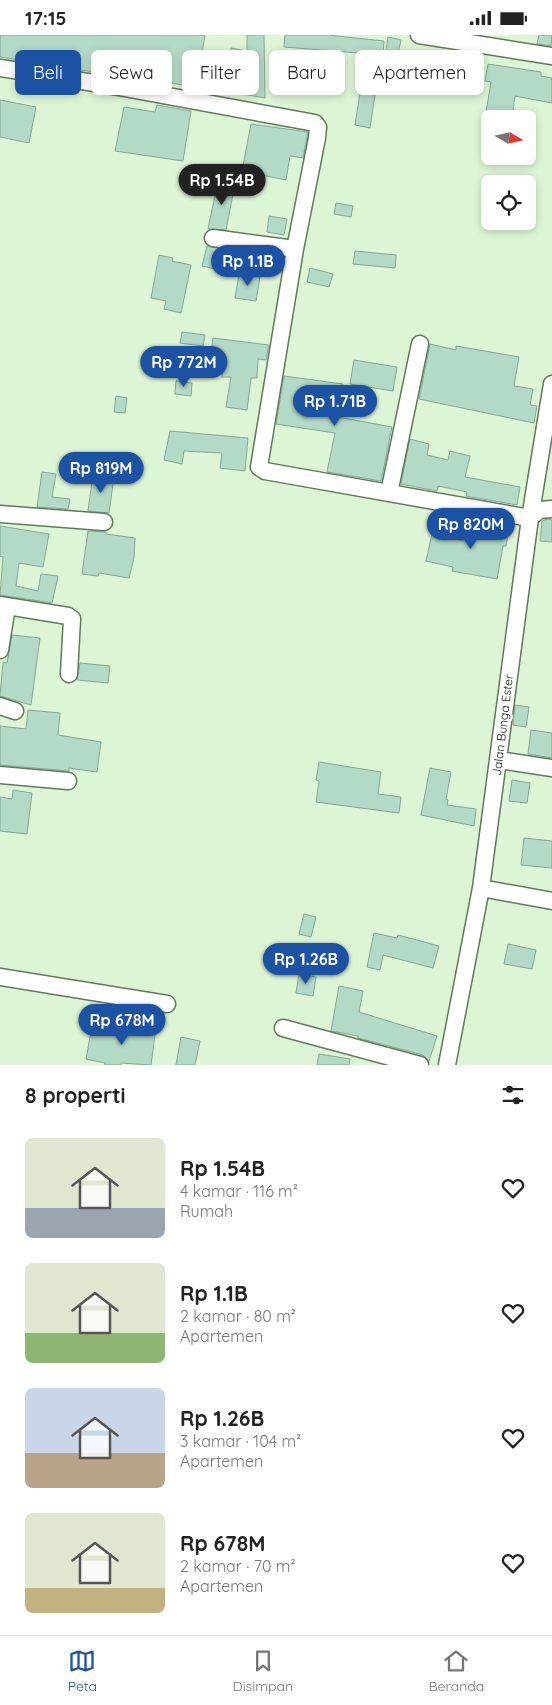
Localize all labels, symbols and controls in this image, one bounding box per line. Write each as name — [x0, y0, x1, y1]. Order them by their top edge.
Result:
text: 17:15 — [25, 6, 66, 30]
chip: Beli — [15, 50, 81, 95]
chip: Sewa — [91, 50, 172, 95]
chip: Filter — [182, 50, 259, 95]
chip: Baru — [269, 50, 345, 95]
chip: Apartemen — [355, 50, 484, 95]
north arrow — [481, 110, 536, 165]
map controls — [481, 110, 536, 230]
pin: Rp 1.54B — [170, 163, 274, 206]
text: Rp 1.54B — [190, 170, 254, 190]
button: locate — [481, 175, 536, 230]
pin: Rp 1.1B — [202, 245, 294, 287]
text: Rp 1.1B — [222, 251, 274, 271]
pin: Rp 772M — [138, 345, 230, 388]
text: Rp 772M — [151, 352, 217, 372]
pin: Rp 1.71B — [283, 385, 387, 427]
text: Rp 1.71B — [304, 391, 366, 411]
pin: Rp 819M — [55, 451, 147, 494]
text: Rp 819M — [70, 458, 132, 478]
pin: Rp 820M — [425, 507, 517, 550]
text: Rp 820M — [438, 514, 504, 534]
street label: Jalan Bunga Ester — [489, 673, 516, 776]
pin: Rp 1.26B — [254, 943, 358, 985]
text: Rp 1.26B — [274, 949, 338, 969]
pin: Rp 678M — [76, 1003, 168, 1046]
text: Rp 678M — [89, 1010, 155, 1030]
icon: filters — [499, 1081, 527, 1109]
text: 8 properti — [25, 1082, 126, 1108]
text: Rp 1.54B — [180, 1155, 265, 1181]
icon: home — [65, 1158, 125, 1218]
icon: heart — [499, 1174, 527, 1202]
text: 4 kamar · 116 m² — [180, 1181, 298, 1201]
text: Rumah — [180, 1201, 233, 1221]
text: Rp 1.1B — [180, 1280, 248, 1306]
icon: home — [65, 1283, 125, 1343]
icon: heart — [499, 1299, 527, 1327]
text: 2 kamar · 80 m² — [180, 1306, 296, 1326]
text: Apartemen — [180, 1326, 263, 1346]
text: Rp 1.26B — [180, 1405, 264, 1431]
icon: home — [65, 1408, 125, 1468]
icon: heart — [499, 1424, 527, 1452]
text: 3 kamar · 104 m² — [180, 1431, 301, 1451]
text: Apartemen — [180, 1451, 263, 1471]
text: Rp 678M — [180, 1530, 265, 1556]
icon: home — [65, 1533, 125, 1593]
icon: heart — [499, 1549, 527, 1577]
text: 2 kamar · 70 m² — [180, 1556, 296, 1576]
text: Apartemen — [180, 1576, 263, 1596]
tab: Peta — [68, 1647, 97, 1695]
tab: Disimpan — [233, 1647, 293, 1695]
tab: Beranda — [428, 1647, 484, 1695]

